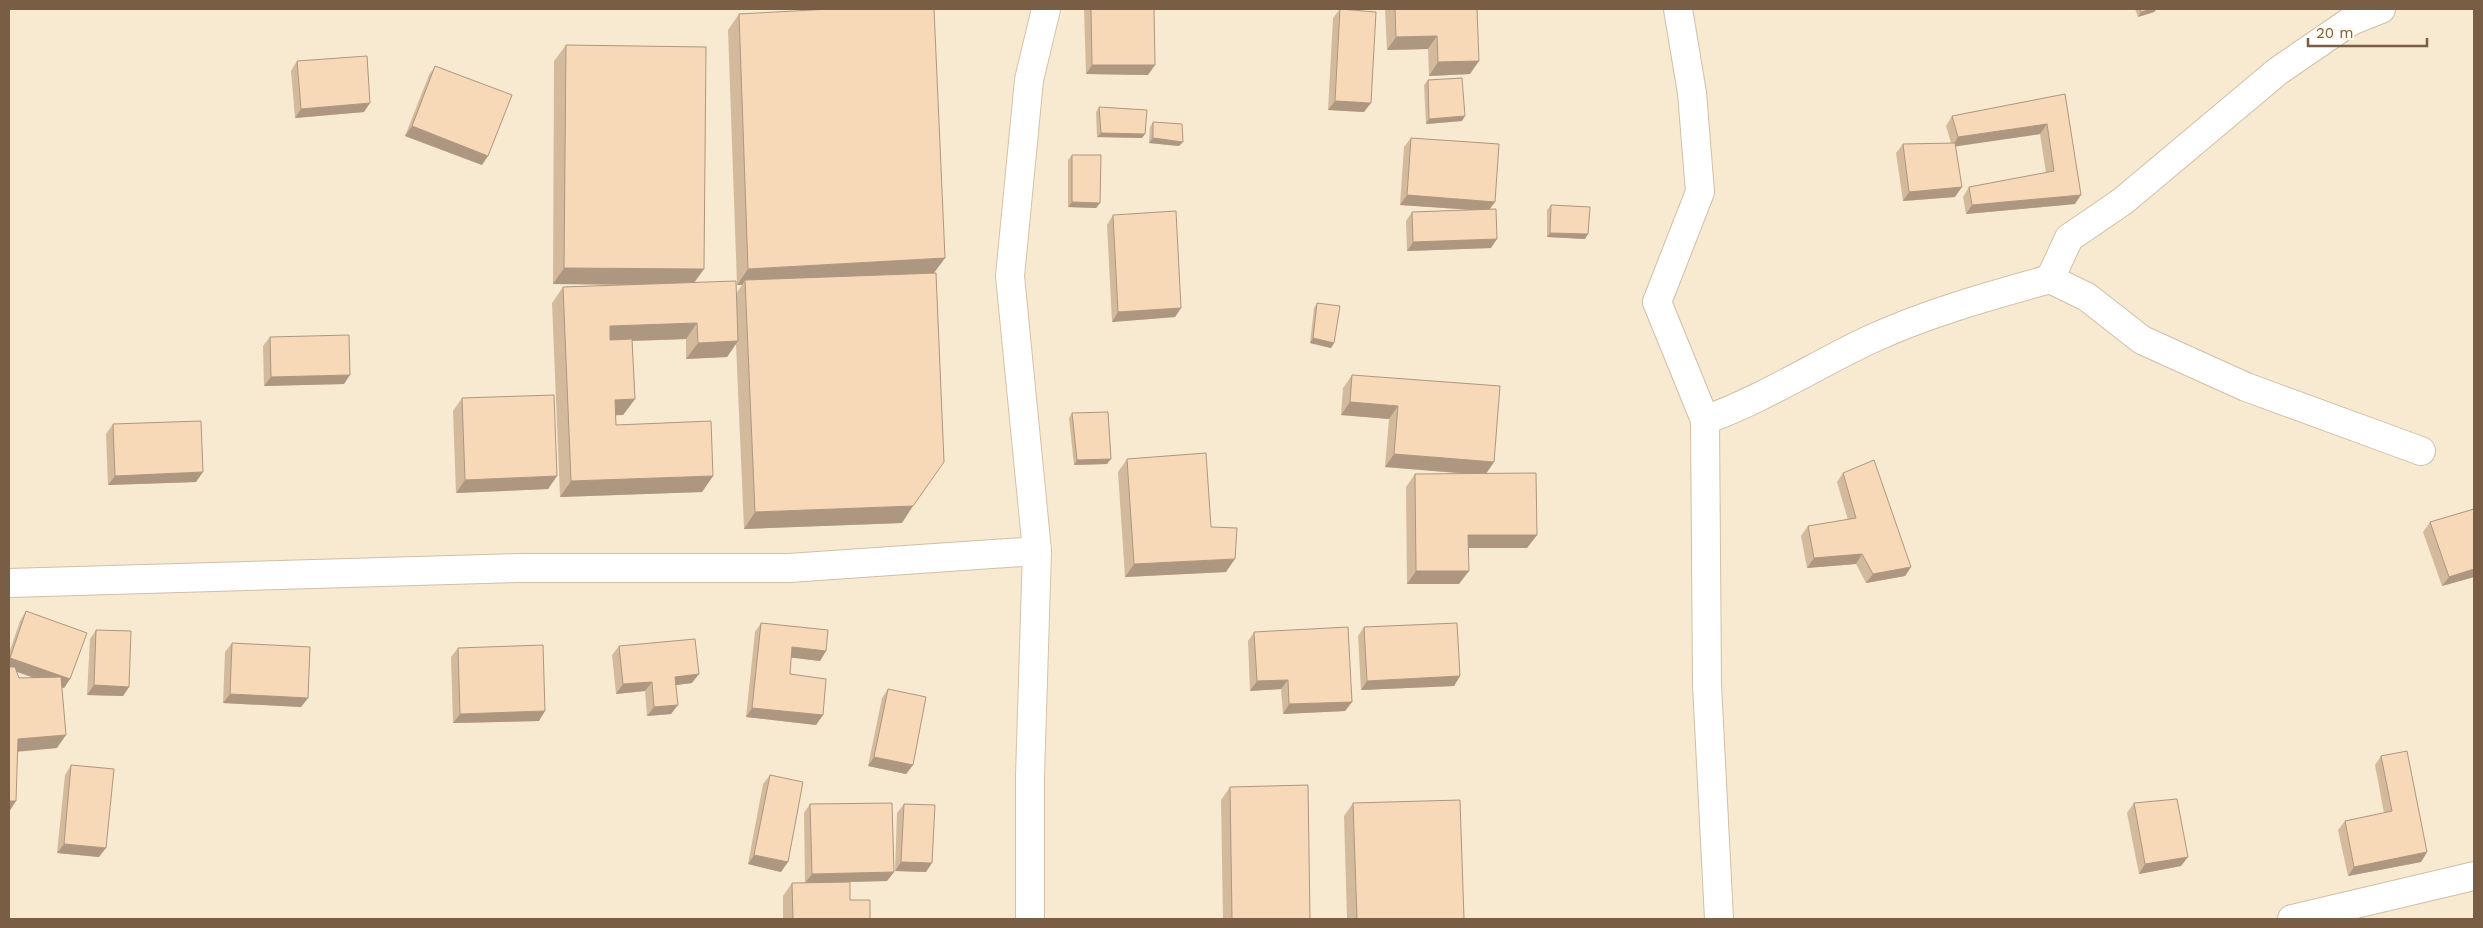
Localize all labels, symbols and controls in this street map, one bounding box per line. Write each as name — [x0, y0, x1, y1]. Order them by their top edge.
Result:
scale bar — [2308, 15, 2427, 47]
text: 20 m — [2316, 24, 2354, 42]

